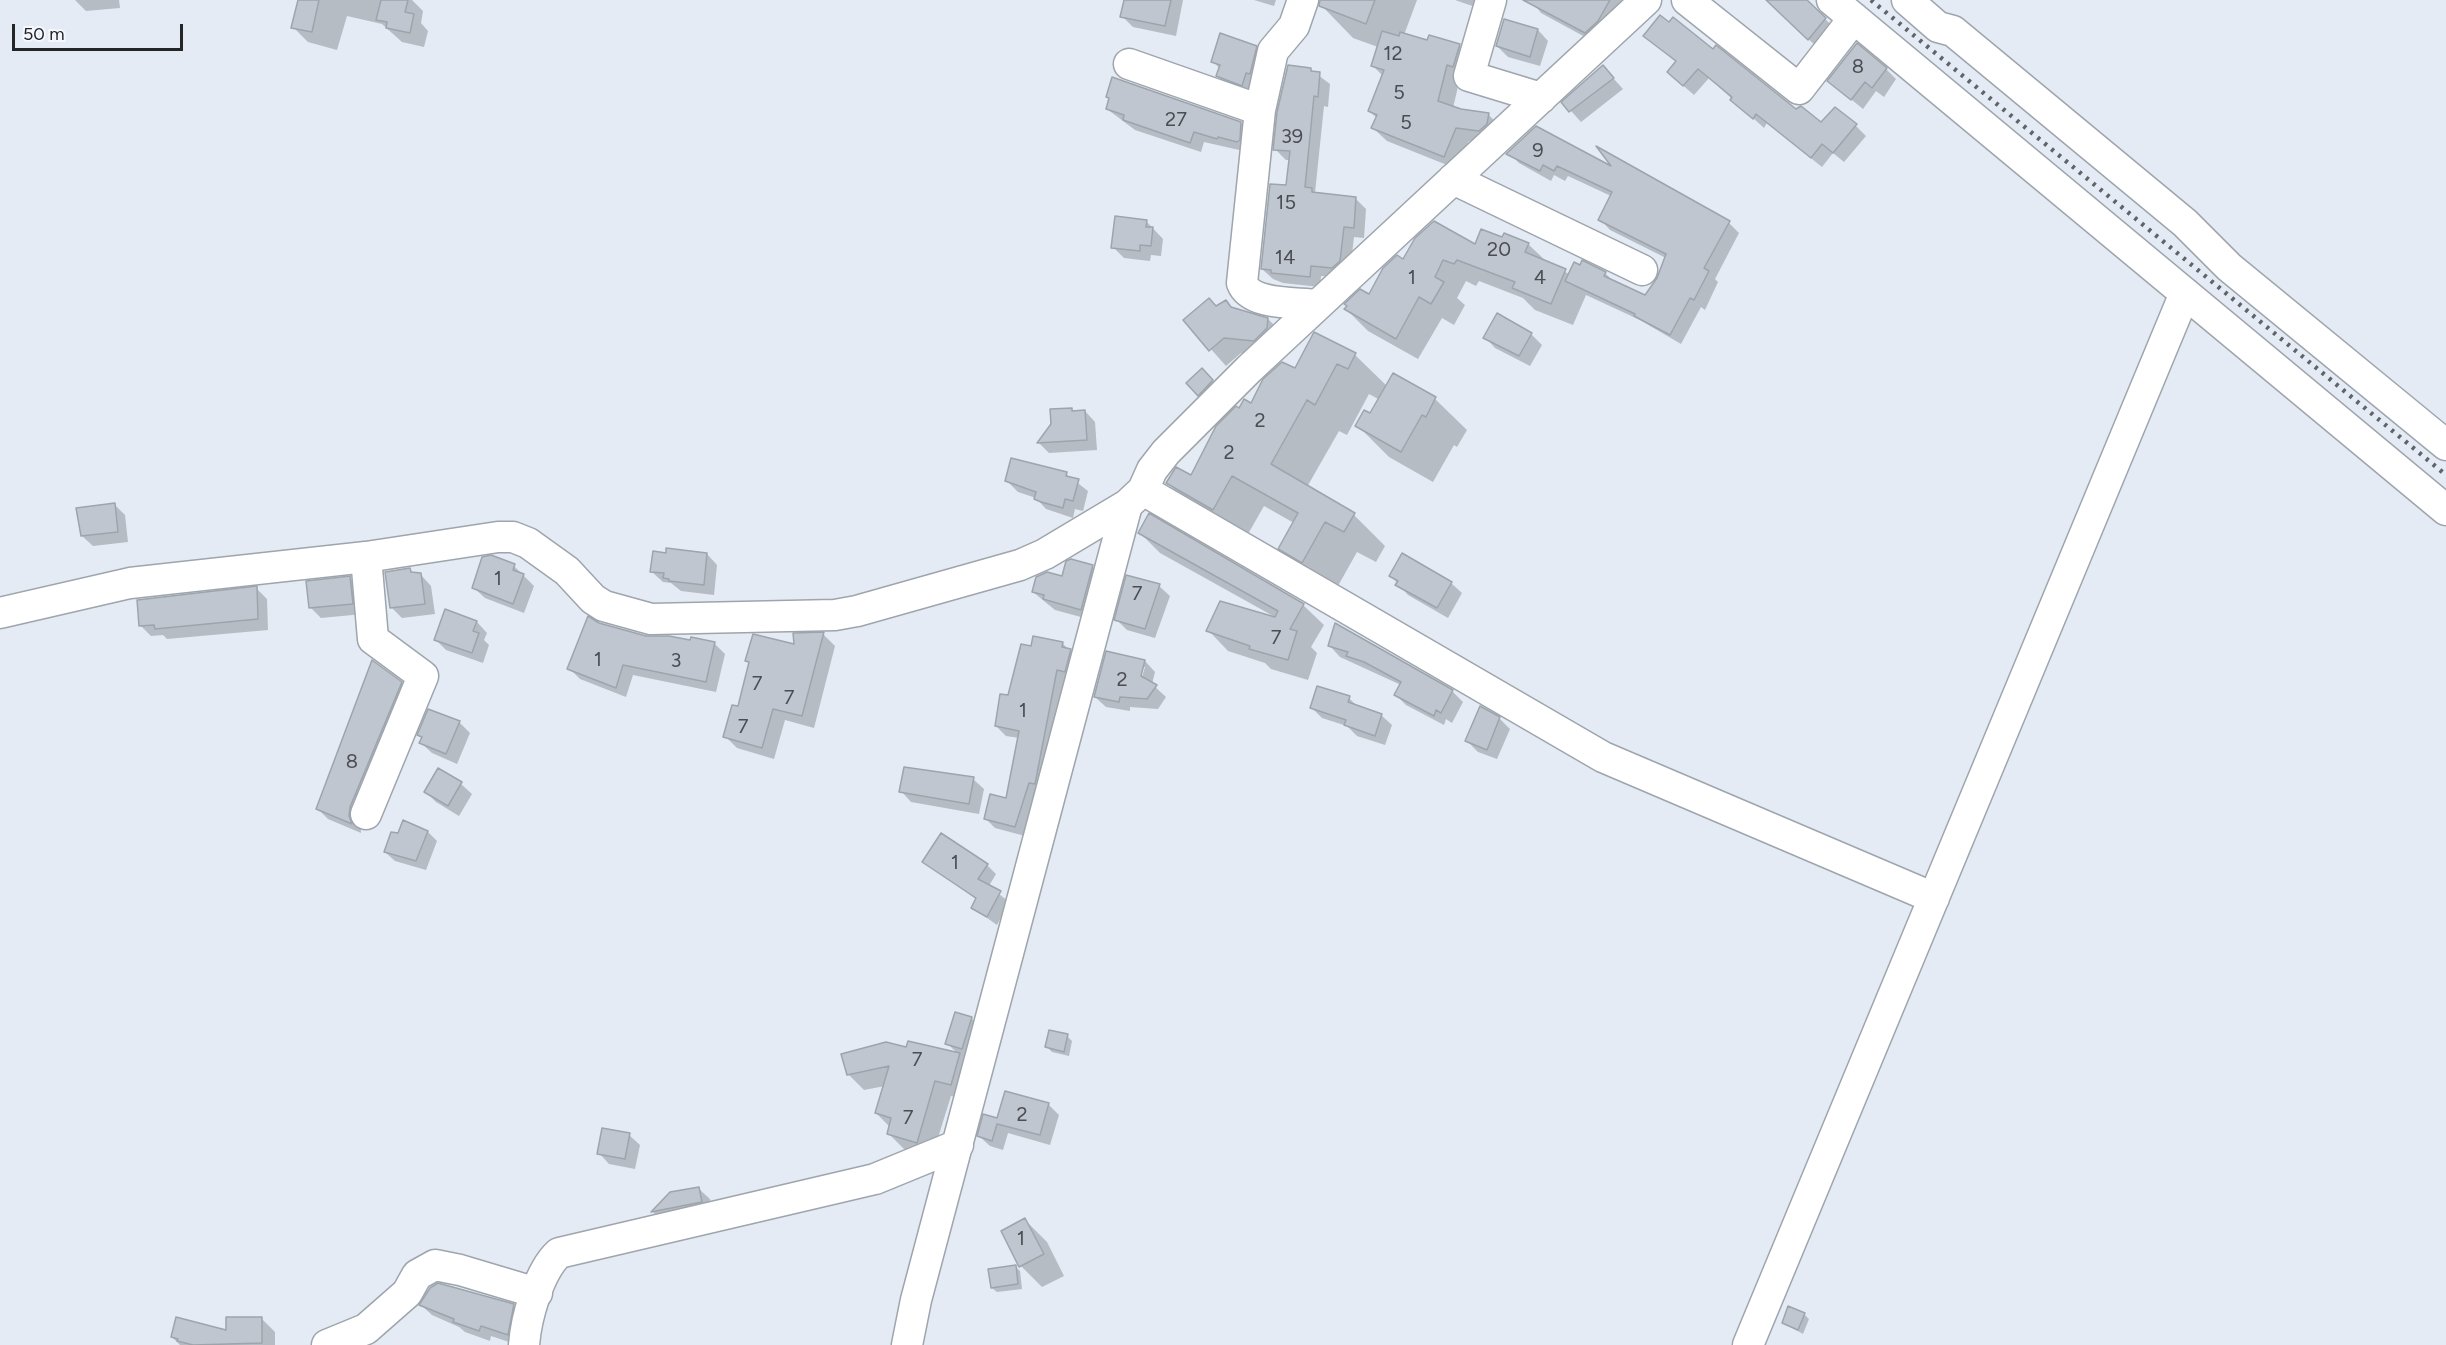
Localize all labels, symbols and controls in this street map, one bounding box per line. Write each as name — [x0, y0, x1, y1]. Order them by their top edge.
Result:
scale bar — [15, 12, 186, 50]
text: 50 m — [23, 23, 65, 45]
house number: 12 — [1383, 42, 1403, 66]
house number: 8 — [1852, 55, 1864, 79]
house number: 5 — [1393, 81, 1405, 105]
house number: 27 — [1165, 108, 1187, 132]
house number: 5 — [1400, 111, 1412, 135]
house number: 39 — [1281, 125, 1303, 149]
house number: 9 — [1532, 139, 1544, 163]
house number: 15 — [1276, 191, 1296, 215]
house number: 20 — [1487, 238, 1511, 262]
house number: 14 — [1275, 246, 1295, 270]
house number: 1 — [1408, 266, 1416, 290]
house number: 4 — [1534, 266, 1546, 290]
house number: 2 — [1254, 409, 1266, 433]
house number: 2 — [1223, 441, 1235, 465]
house number: 1 — [494, 567, 502, 591]
house number: 7 — [1132, 582, 1142, 606]
house number: 7 — [1271, 626, 1281, 650]
house number: 1 — [594, 648, 602, 672]
house number: 3 — [671, 649, 681, 673]
house number: 2 — [1116, 668, 1128, 692]
house number: 7 — [752, 672, 762, 696]
house number: 7 — [784, 686, 794, 710]
house number: 1 — [1019, 699, 1027, 723]
house number: 7 — [738, 715, 748, 739]
house number: 8 — [346, 750, 358, 774]
house number: 1 — [951, 851, 959, 875]
house number: 7 — [912, 1048, 922, 1072]
house number: 2 — [1016, 1103, 1028, 1127]
house number: 7 — [903, 1106, 913, 1130]
house number: 1 — [1017, 1227, 1025, 1251]

